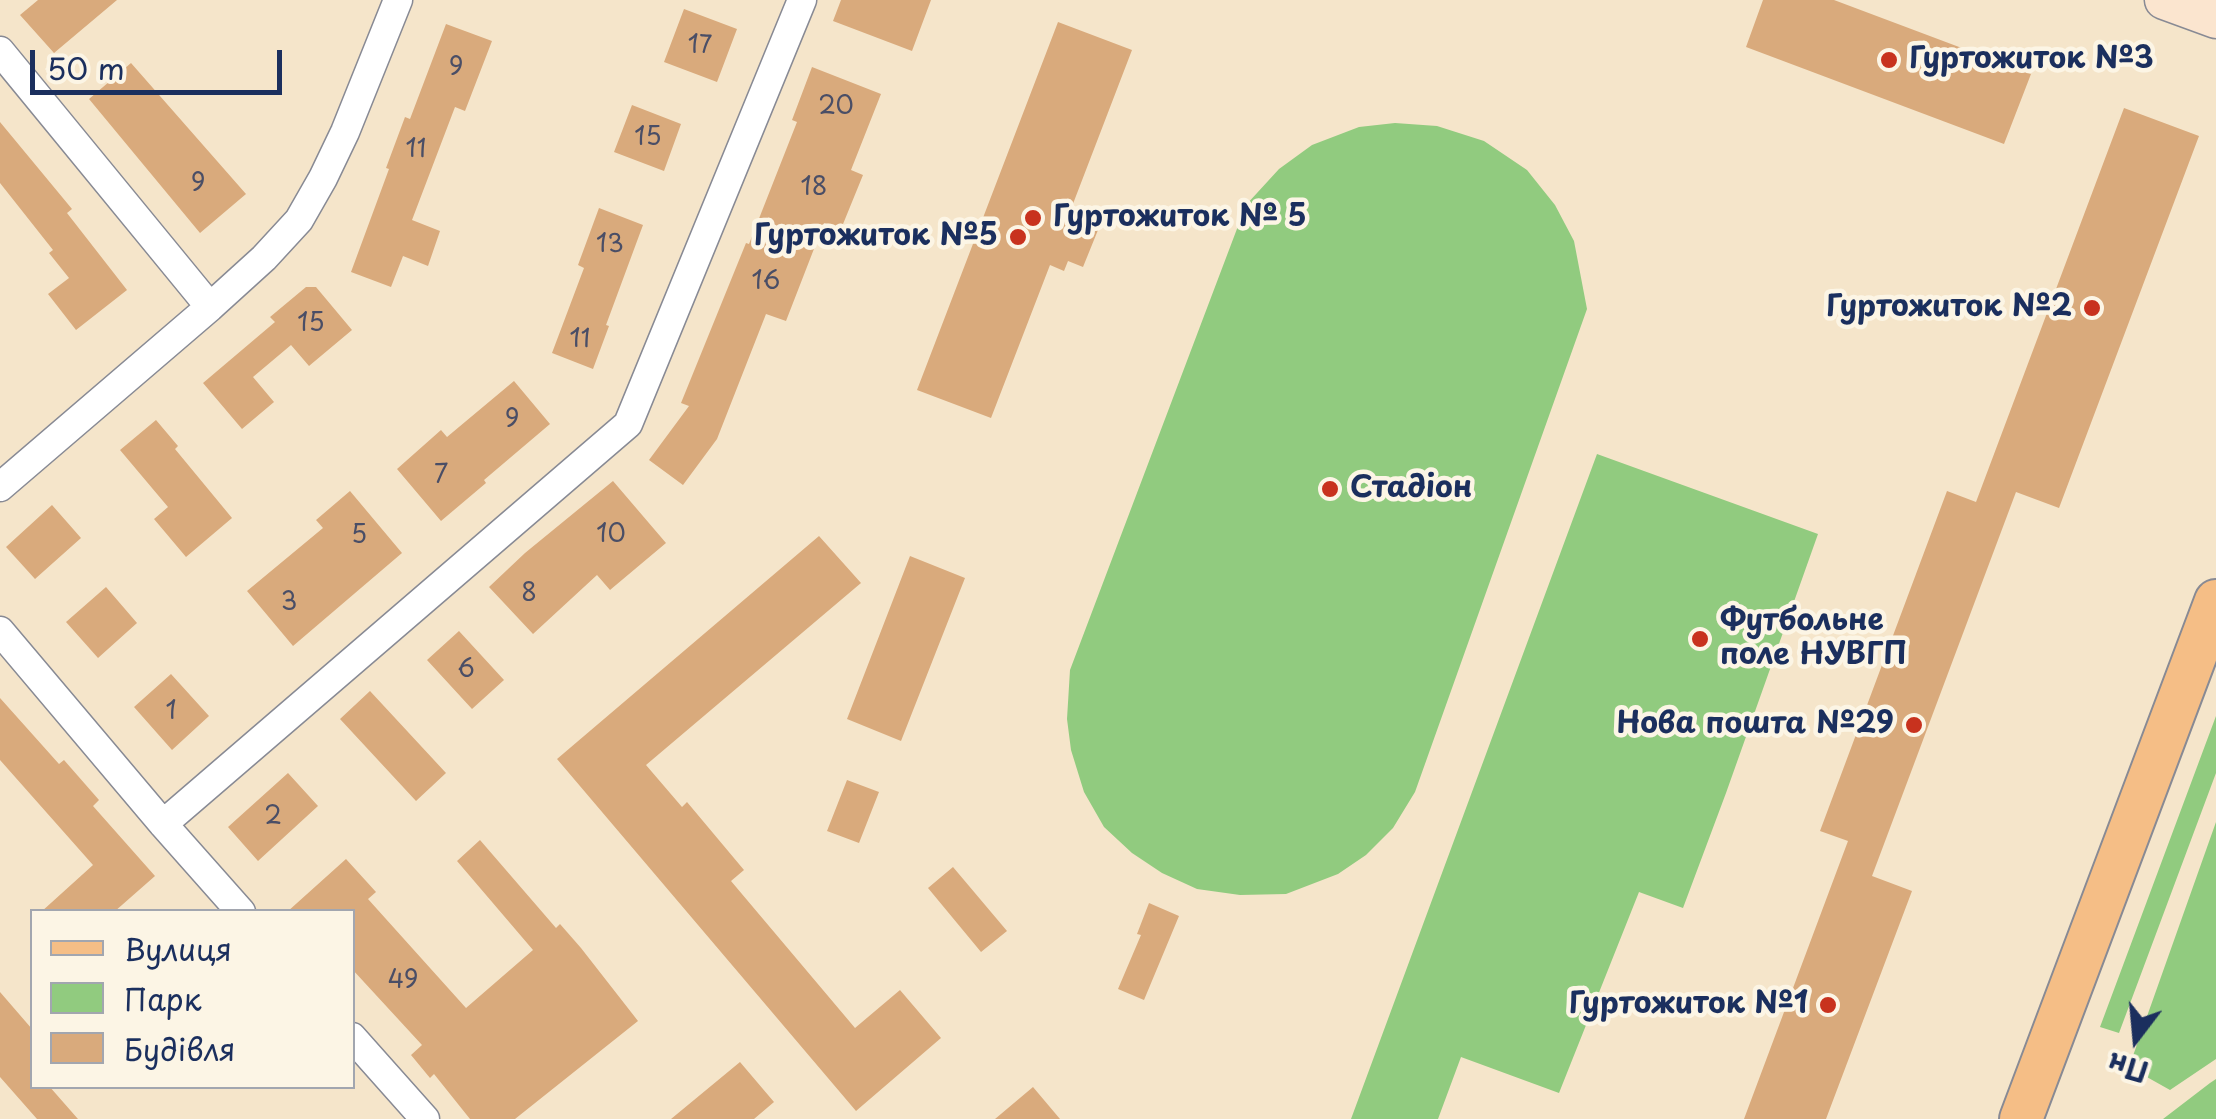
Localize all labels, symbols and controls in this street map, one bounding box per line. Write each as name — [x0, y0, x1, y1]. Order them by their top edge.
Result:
scale bar — [35, 30, 288, 92]
house number: 17 — [688, 31, 712, 61]
place label: Гуртожиток №3 — [1909, 42, 2154, 78]
text: 50 m — [47, 45, 125, 90]
marker: Гуртожиток №3 — [1878, 49, 1900, 71]
house number: 9 — [449, 53, 463, 83]
house number: 20 — [818, 92, 854, 122]
house number: 15 — [634, 123, 662, 153]
house number: 11 — [406, 135, 426, 165]
house number: 9 — [191, 169, 205, 199]
house number: 18 — [801, 173, 827, 203]
place label: Гуртожиток № 5 — [1053, 200, 1307, 236]
marker: Гуртожиток № 5 — [1022, 207, 1044, 229]
place label: Гуртожиток №5 — [754, 219, 998, 255]
marker: Гуртожиток №5 — [1007, 226, 1029, 248]
house number: 13 — [596, 230, 624, 260]
house number: 16 — [752, 267, 780, 297]
place label: Гуртожиток №2 — [1826, 290, 2072, 326]
marker: Гуртожиток №2 — [2081, 297, 2103, 319]
house number: 15 — [297, 309, 325, 339]
house number: 11 — [570, 325, 590, 355]
house number: 9 — [505, 405, 519, 435]
house number: 7 — [434, 461, 448, 491]
place label: Стадіон — [1350, 471, 1472, 507]
marker: Стадіон — [1319, 478, 1341, 500]
house number: 10 — [596, 520, 626, 550]
house number: 5 — [351, 521, 367, 551]
house number: 8 — [521, 579, 537, 609]
house number: 3 — [281, 588, 297, 618]
place label: Футбольне поле НУВГП — [1720, 604, 1907, 674]
marker: Футбольне поле НУВГП — [1689, 628, 1711, 650]
house number: 6 — [457, 655, 475, 685]
house number: 1 — [165, 697, 177, 727]
place label: Нова пошта №29 — [1616, 707, 1894, 743]
marker: Нова пошта №29 — [1903, 714, 1925, 736]
house number: 2 — [264, 802, 282, 832]
legend — [30, 909, 355, 1089]
text: Вулиця — [124, 926, 232, 971]
house number: 49 — [388, 966, 418, 996]
text: Парк — [124, 976, 201, 1021]
place label: Гуртожиток №1 — [1569, 987, 1808, 1023]
north arrow — [2086, 989, 2186, 1089]
marker: Гуртожиток №1 — [1817, 994, 1839, 1016]
text: Будівля — [124, 1026, 236, 1071]
text: Пн — [2102, 1042, 2153, 1095]

